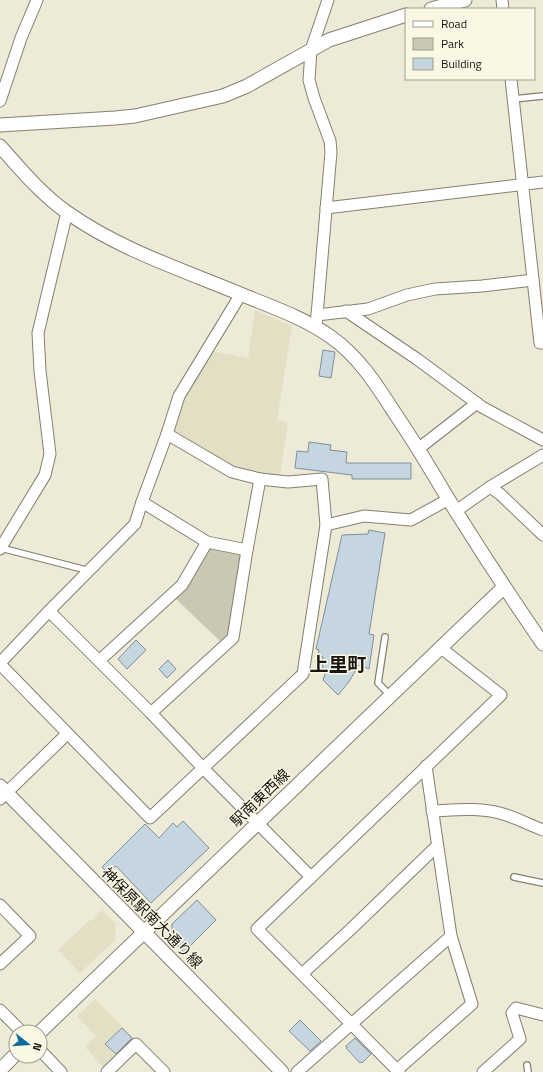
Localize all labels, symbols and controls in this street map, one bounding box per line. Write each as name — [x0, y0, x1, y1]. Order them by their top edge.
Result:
legend — [405, 8, 535, 80]
text: Road — [441, 14, 467, 33]
text: Park — [441, 34, 464, 53]
text: Building — [441, 54, 482, 73]
district label: 上里町 — [309, 649, 367, 678]
street label: 駅南東西線 — [225, 763, 295, 832]
street label: 神保原駅南大通り線 — [96, 862, 208, 974]
north arrow — [8, 1024, 48, 1064]
text: N — [29, 1041, 46, 1053]

